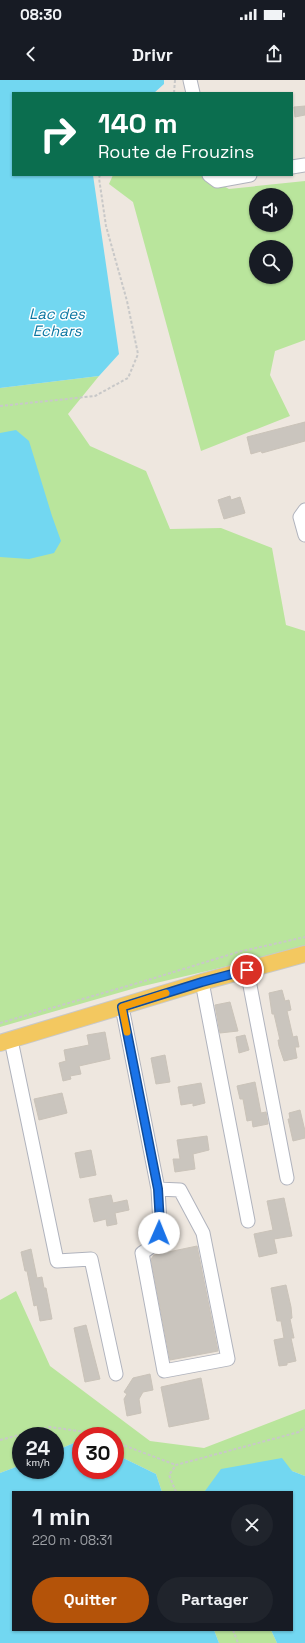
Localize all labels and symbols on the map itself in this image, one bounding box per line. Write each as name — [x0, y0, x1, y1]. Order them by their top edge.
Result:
water label: Lac des Echars — [29, 304, 86, 340]
pin — [230, 953, 264, 987]
position arrow — [138, 1212, 180, 1254]
speed limit sign: 30 — [72, 1427, 124, 1479]

